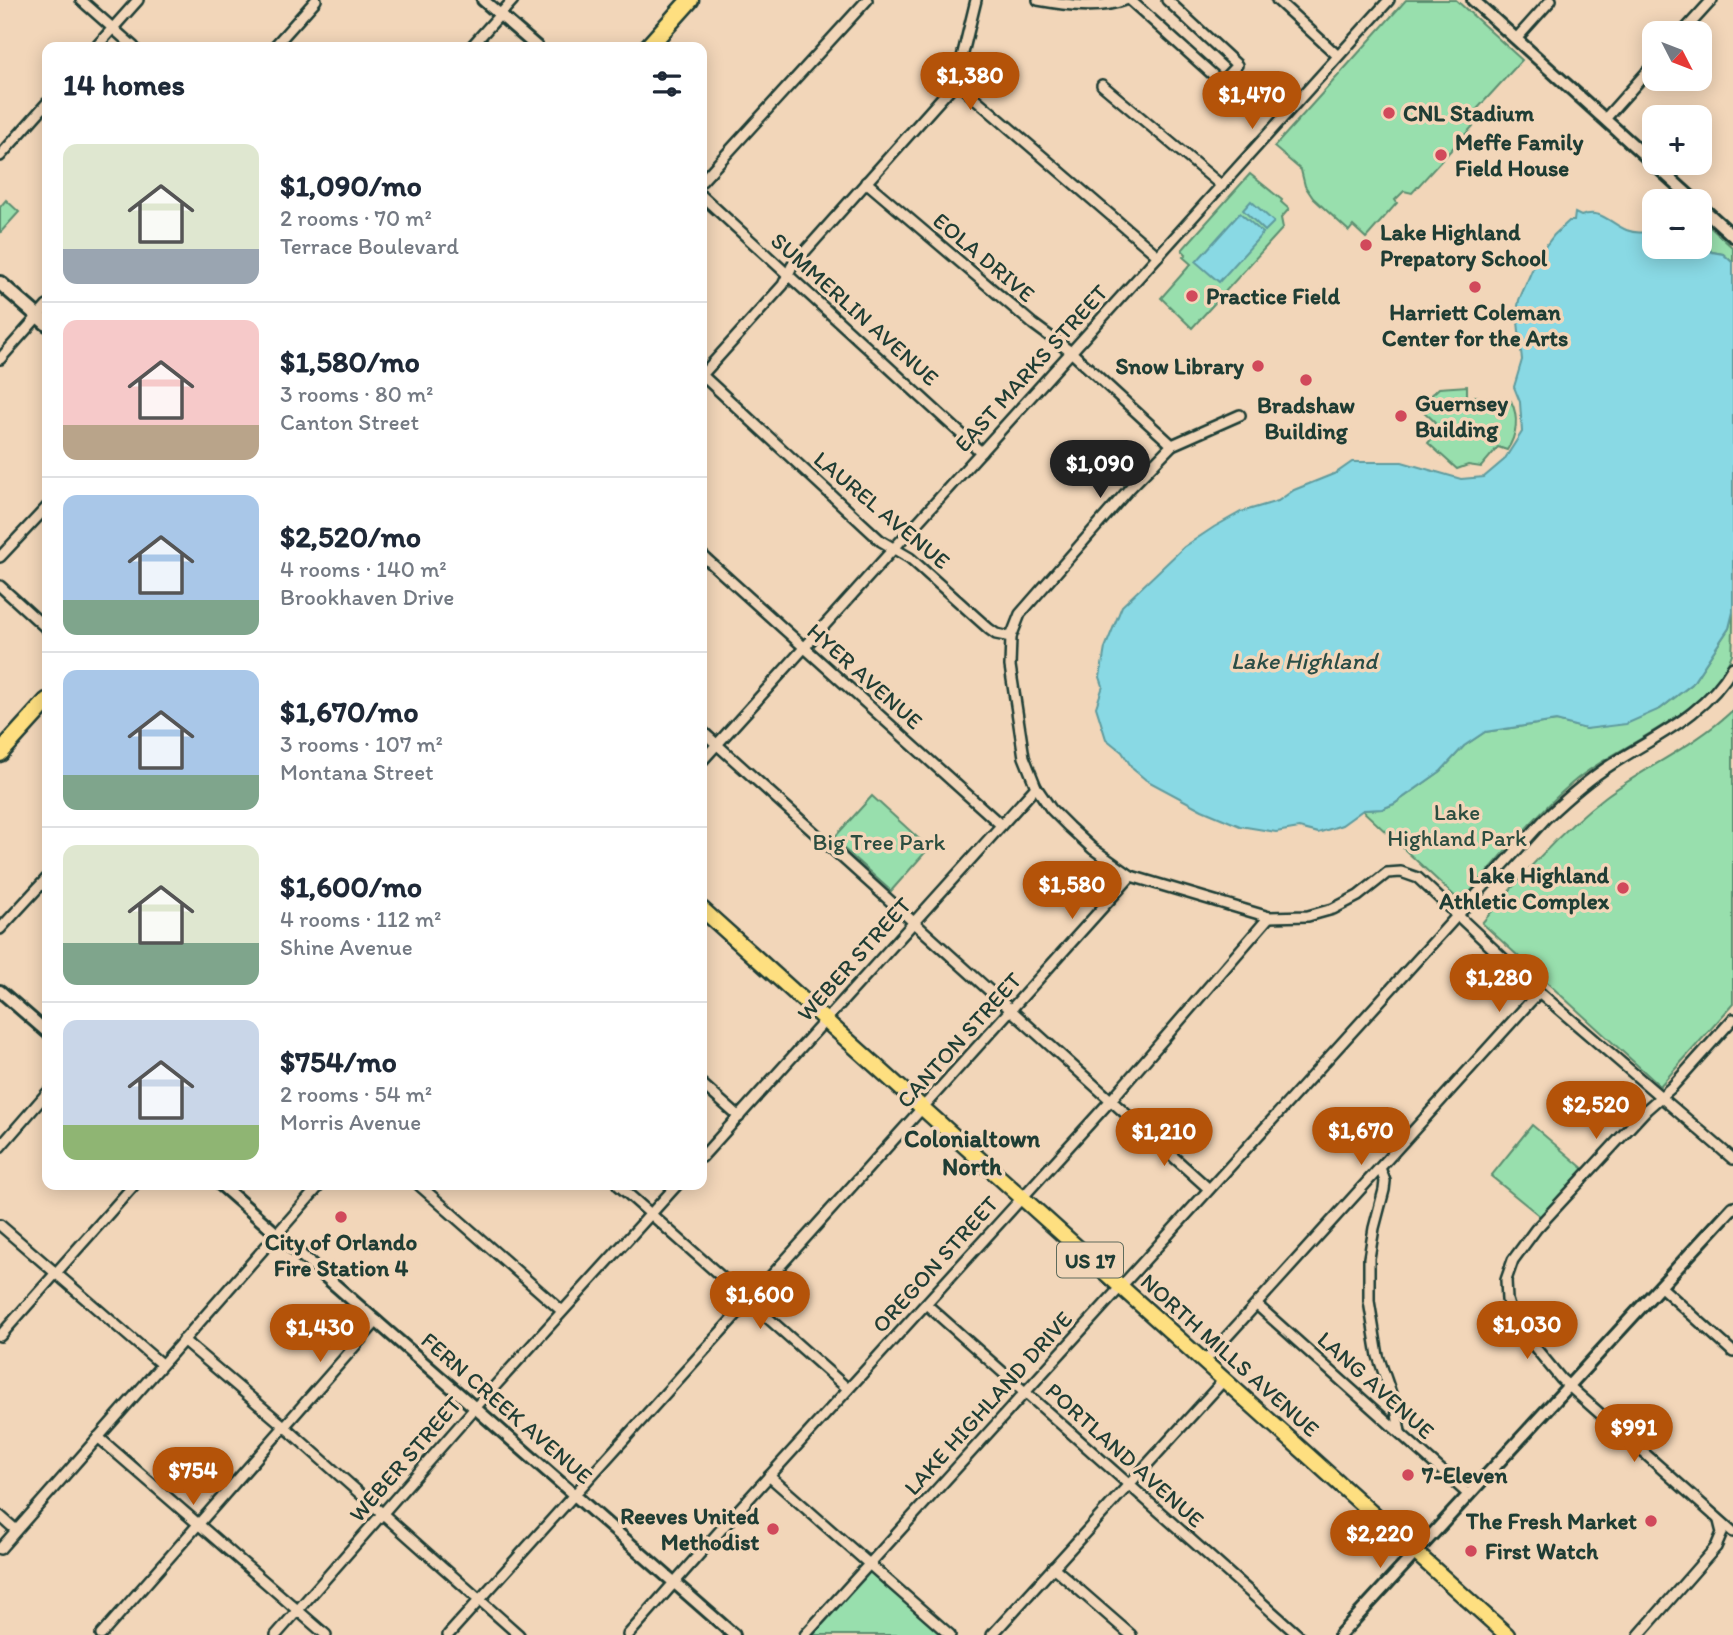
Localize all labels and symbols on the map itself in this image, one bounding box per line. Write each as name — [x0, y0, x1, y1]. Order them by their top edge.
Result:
north arrow — [1642, 21, 1712, 91]
pin: $1,380 — [913, 52, 1027, 112]
pin: $1,470 — [1195, 72, 1309, 131]
place label: CNL Stadium — [1403, 99, 1535, 127]
marker: CNL Stadium — [1381, 105, 1397, 121]
place label: Meffe Family Field House — [1455, 128, 1583, 182]
marker: Meffe Family Field House — [1433, 147, 1449, 163]
street label: EOLA DRIVE — [927, 206, 1041, 308]
place label: Lake Highland Prepatory School — [1380, 218, 1548, 272]
street label: SUMMERLIN AVENUE — [765, 226, 945, 392]
marker: Lake Highland Prepatory School — [1358, 237, 1374, 253]
street label: EAST MARKS STREET — [948, 278, 1114, 458]
marker: Harriett Coleman Center for the Arts — [1467, 279, 1483, 295]
place label: Practice Field — [1206, 282, 1340, 310]
marker: Practice Field — [1184, 288, 1200, 304]
place label: Harriett Coleman Center for the Arts — [1382, 298, 1568, 352]
place label: Snow Library — [1115, 352, 1244, 380]
marker: Snow Library — [1250, 358, 1266, 374]
marker: Bradshaw Building — [1298, 372, 1314, 388]
place label: Guernsey Building — [1415, 389, 1508, 443]
place label: Bradshaw Building — [1257, 391, 1355, 445]
marker: Guernsey Building — [1393, 408, 1409, 424]
pin: $1,090 — [1043, 440, 1157, 500]
street label: LAUREL AVENUE — [808, 445, 956, 575]
street label: HYER AVENUE — [801, 617, 929, 735]
water label: Lake Highland — [1231, 646, 1379, 675]
park label: Lake Highland Park — [1387, 798, 1527, 852]
park label: Big Tree Park — [813, 828, 946, 856]
place label: Lake Highland Athletic Complex — [1438, 861, 1610, 915]
pin: $1,580 — [1015, 862, 1129, 921]
marker: Lake Highland Athletic Complex — [1615, 880, 1631, 896]
street label: WEBER STREET — [791, 891, 917, 1027]
pin: $1,280 — [1442, 954, 1556, 1014]
street label: CANTON STREET — [891, 966, 1027, 1114]
pin: $2,520 — [1539, 1082, 1653, 1141]
pin: $1,210 — [1107, 1108, 1221, 1168]
pin: $1,670 — [1304, 1108, 1418, 1167]
district label: Colonialtown North — [904, 1124, 1040, 1181]
street label: OREGON STREET — [866, 1190, 1004, 1338]
marker: City of Orlando Fire Station 4 — [333, 1209, 349, 1225]
place label: City of Orlando Fire Station 4 — [265, 1228, 418, 1282]
road number: US 17 — [1057, 1242, 1123, 1278]
street label: NORTH MILLS AVENUE — [1135, 1267, 1325, 1443]
pin: $1,600 — [703, 1272, 817, 1331]
pin: $1,030 — [1470, 1302, 1584, 1361]
pin: $1,430 — [263, 1304, 377, 1364]
street label: LAKE HIGHLAND DRIVE — [898, 1305, 1078, 1501]
street label: LANG AVENUE — [1312, 1325, 1440, 1445]
street label: FERN CREEK AVENUE — [416, 1326, 598, 1490]
street label: PORTLAND AVENUE — [1040, 1376, 1210, 1534]
street label: WEBER STREET — [343, 1390, 467, 1528]
pin: $991 — [1593, 1404, 1675, 1464]
pin: $754 — [152, 1448, 234, 1507]
place label: 7-Eleven — [1421, 1461, 1508, 1489]
marker: 7-Eleven — [1400, 1467, 1416, 1483]
place label: Reeves United Methodist — [620, 1502, 760, 1556]
place label: The Fresh Market — [1465, 1507, 1637, 1535]
pin: $2,220 — [1323, 1510, 1437, 1570]
marker: The Fresh Market — [1643, 1513, 1659, 1529]
marker: Reeves United Methodist — [765, 1521, 781, 1537]
place label: First Watch — [1485, 1537, 1599, 1565]
marker: First Watch — [1463, 1543, 1479, 1559]

